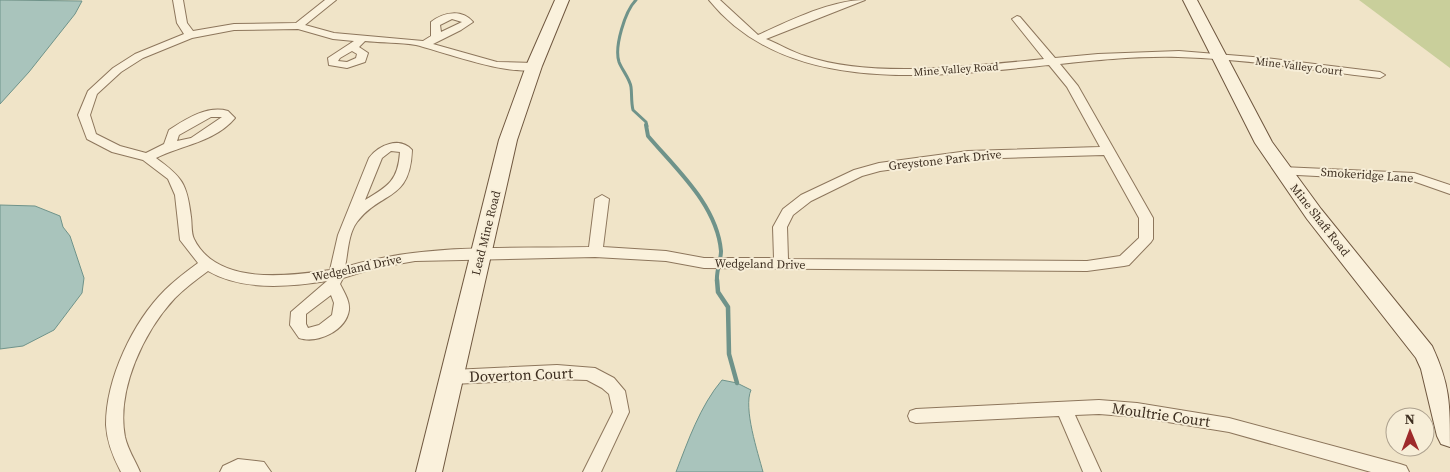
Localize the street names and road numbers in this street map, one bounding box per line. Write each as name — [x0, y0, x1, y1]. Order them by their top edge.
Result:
street label: Mine Valley Court — [1254, 54, 1344, 79]
street label: Mine Valley Road — [913, 59, 1000, 80]
street label: Greystone Park Drive — [888, 146, 1002, 174]
street label: Smokeridge Lane — [1320, 164, 1414, 186]
street label: Mine Shaft Road — [1287, 181, 1353, 260]
street label: Lead Mine Road — [468, 189, 504, 277]
street label: Wedgeland Drive — [311, 251, 403, 285]
street label: Wedgeland Drive — [714, 255, 806, 273]
street label: Doverton Court — [469, 362, 573, 387]
street label: Moultrie Court — [1111, 397, 1212, 432]

